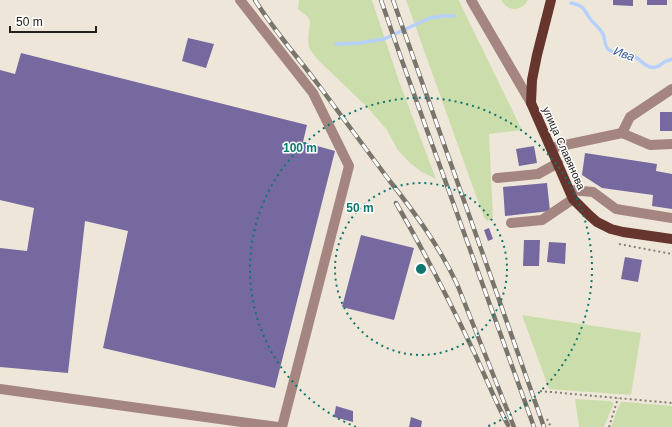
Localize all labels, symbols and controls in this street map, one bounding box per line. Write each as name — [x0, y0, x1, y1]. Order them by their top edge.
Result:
scale bar — [10, 8, 96, 34]
text: 50 m — [16, 15, 43, 29]
water label: Ива — [612, 44, 637, 64]
street label: улица Славянова — [540, 105, 588, 192]
text: 100 m — [283, 141, 317, 155]
text: 50 m — [346, 201, 374, 215]
centre of rings — [414, 262, 428, 276]

